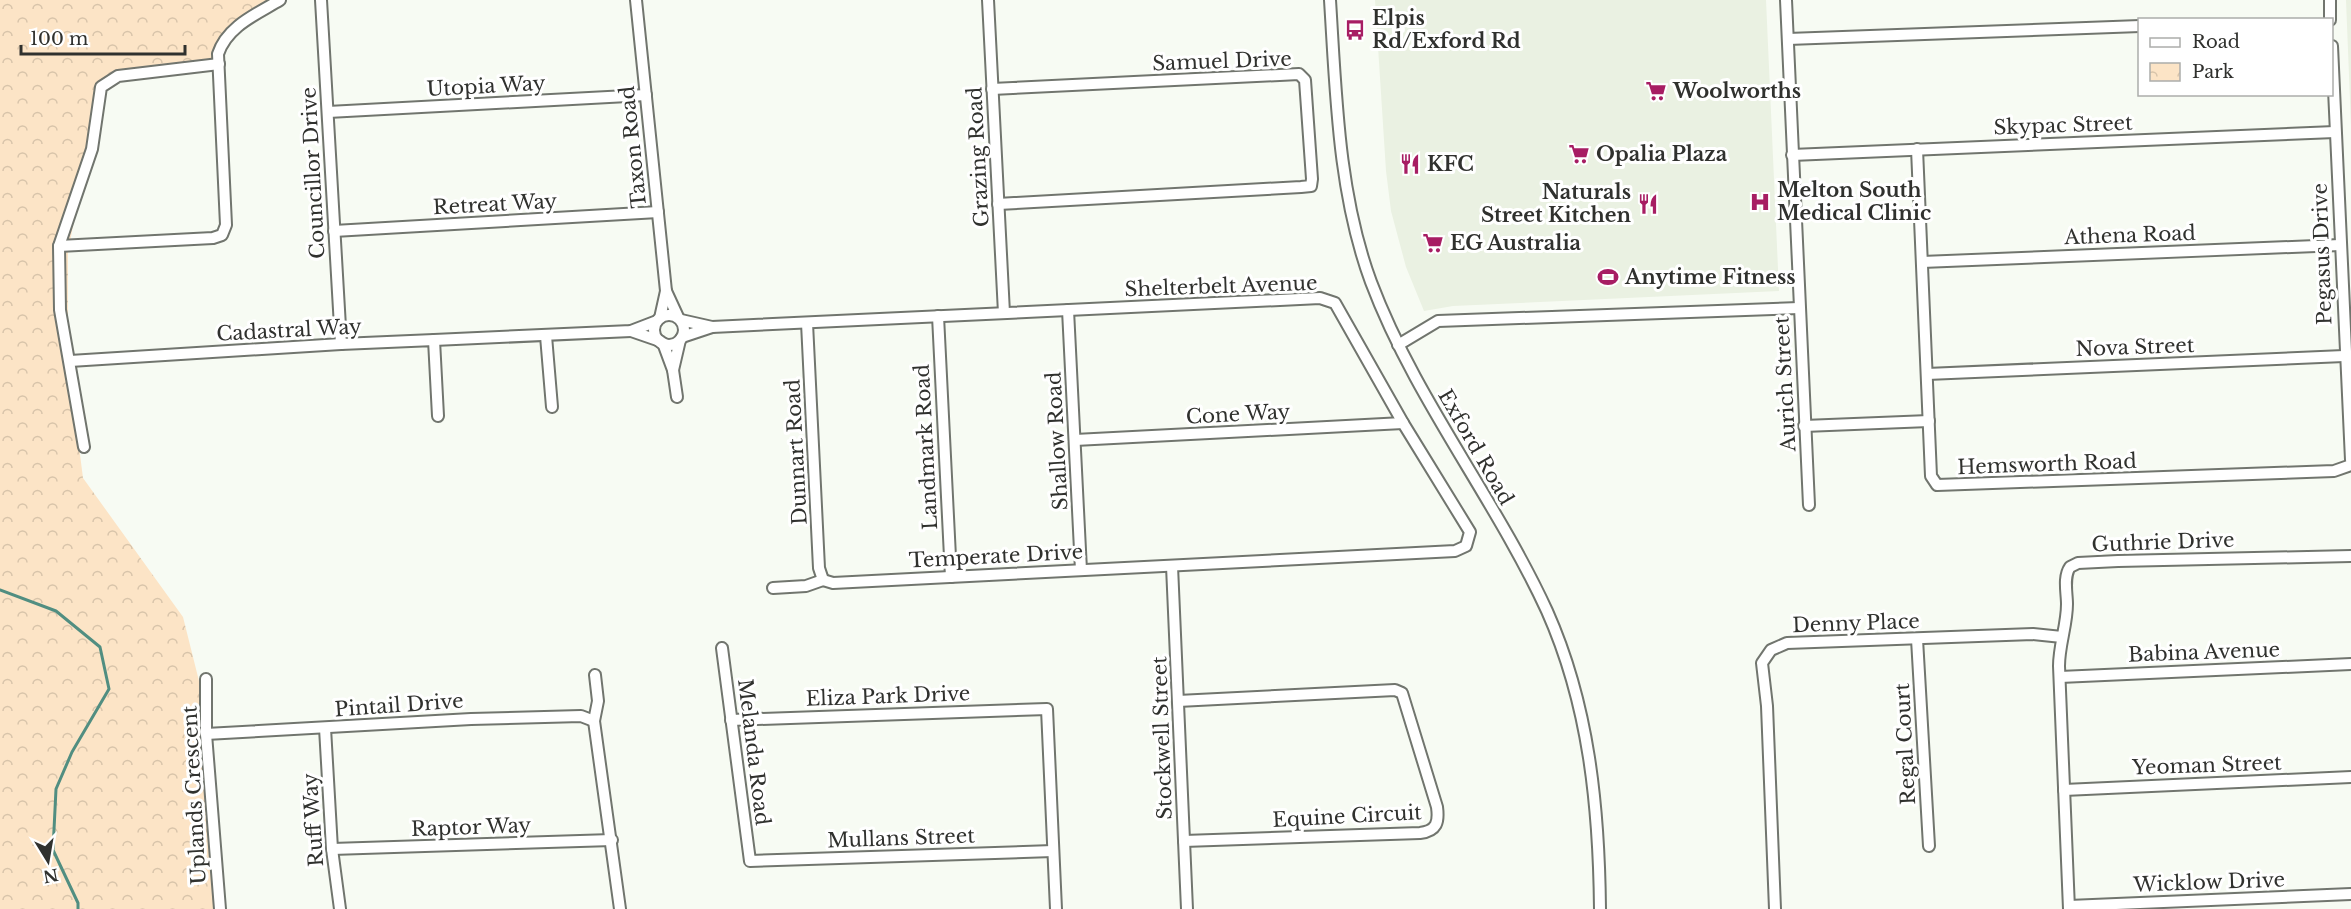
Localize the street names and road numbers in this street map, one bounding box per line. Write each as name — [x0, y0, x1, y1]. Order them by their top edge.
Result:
street label: Samuel Drive — [1152, 47, 1292, 75]
street label: Utopia Way — [426, 71, 546, 101]
street label: Taxon Road — [615, 85, 651, 209]
street label: Grazing Road — [962, 86, 994, 228]
street label: Councillor Drive — [297, 87, 329, 259]
street label: Skypac Street — [1993, 111, 2133, 139]
street label: Pegasus Drive — [2308, 183, 2336, 325]
street label: Retreat Way — [432, 189, 558, 219]
street label: Athena Road — [2063, 221, 2196, 249]
street label: Shelterbelt Avenue — [1124, 271, 1318, 301]
street label: Cadastral Way — [216, 314, 363, 346]
street label: Aurich Street — [1769, 315, 1801, 453]
street label: Nova Street — [2075, 333, 2195, 361]
street label: Landmark Road — [910, 363, 942, 531]
street label: Shallow Road — [1041, 371, 1073, 511]
street label: Dunnart Road — [780, 379, 812, 525]
street label: Exford Road — [1433, 385, 1519, 509]
street label: Cone Way — [1185, 399, 1291, 429]
street label: Hemsworth Road — [1957, 449, 2137, 479]
street label: Guthrie Drive — [2091, 528, 2235, 556]
street label: Temperate Drive — [908, 539, 1084, 573]
street label: Denny Place — [1792, 609, 1920, 637]
street label: Babina Avenue — [2128, 637, 2280, 667]
street label: Stockwell Street — [1147, 655, 1177, 820]
street label: Melanda Road — [733, 677, 775, 827]
street label: Eliza Park Drive — [805, 681, 971, 711]
street label: Regal Court — [1890, 682, 1920, 806]
street label: Pintail Drive — [334, 689, 464, 721]
street label: Uplands Crescent — [177, 704, 211, 885]
street label: Yeoman Street — [2131, 750, 2283, 780]
street label: Ruff Way — [298, 772, 328, 868]
street label: Equine Circuit — [1272, 800, 1423, 832]
street label: Raptor Way — [411, 813, 532, 841]
street label: Mullans Street — [827, 823, 976, 853]
street label: Wicklow Drive — [2132, 867, 2285, 897]

